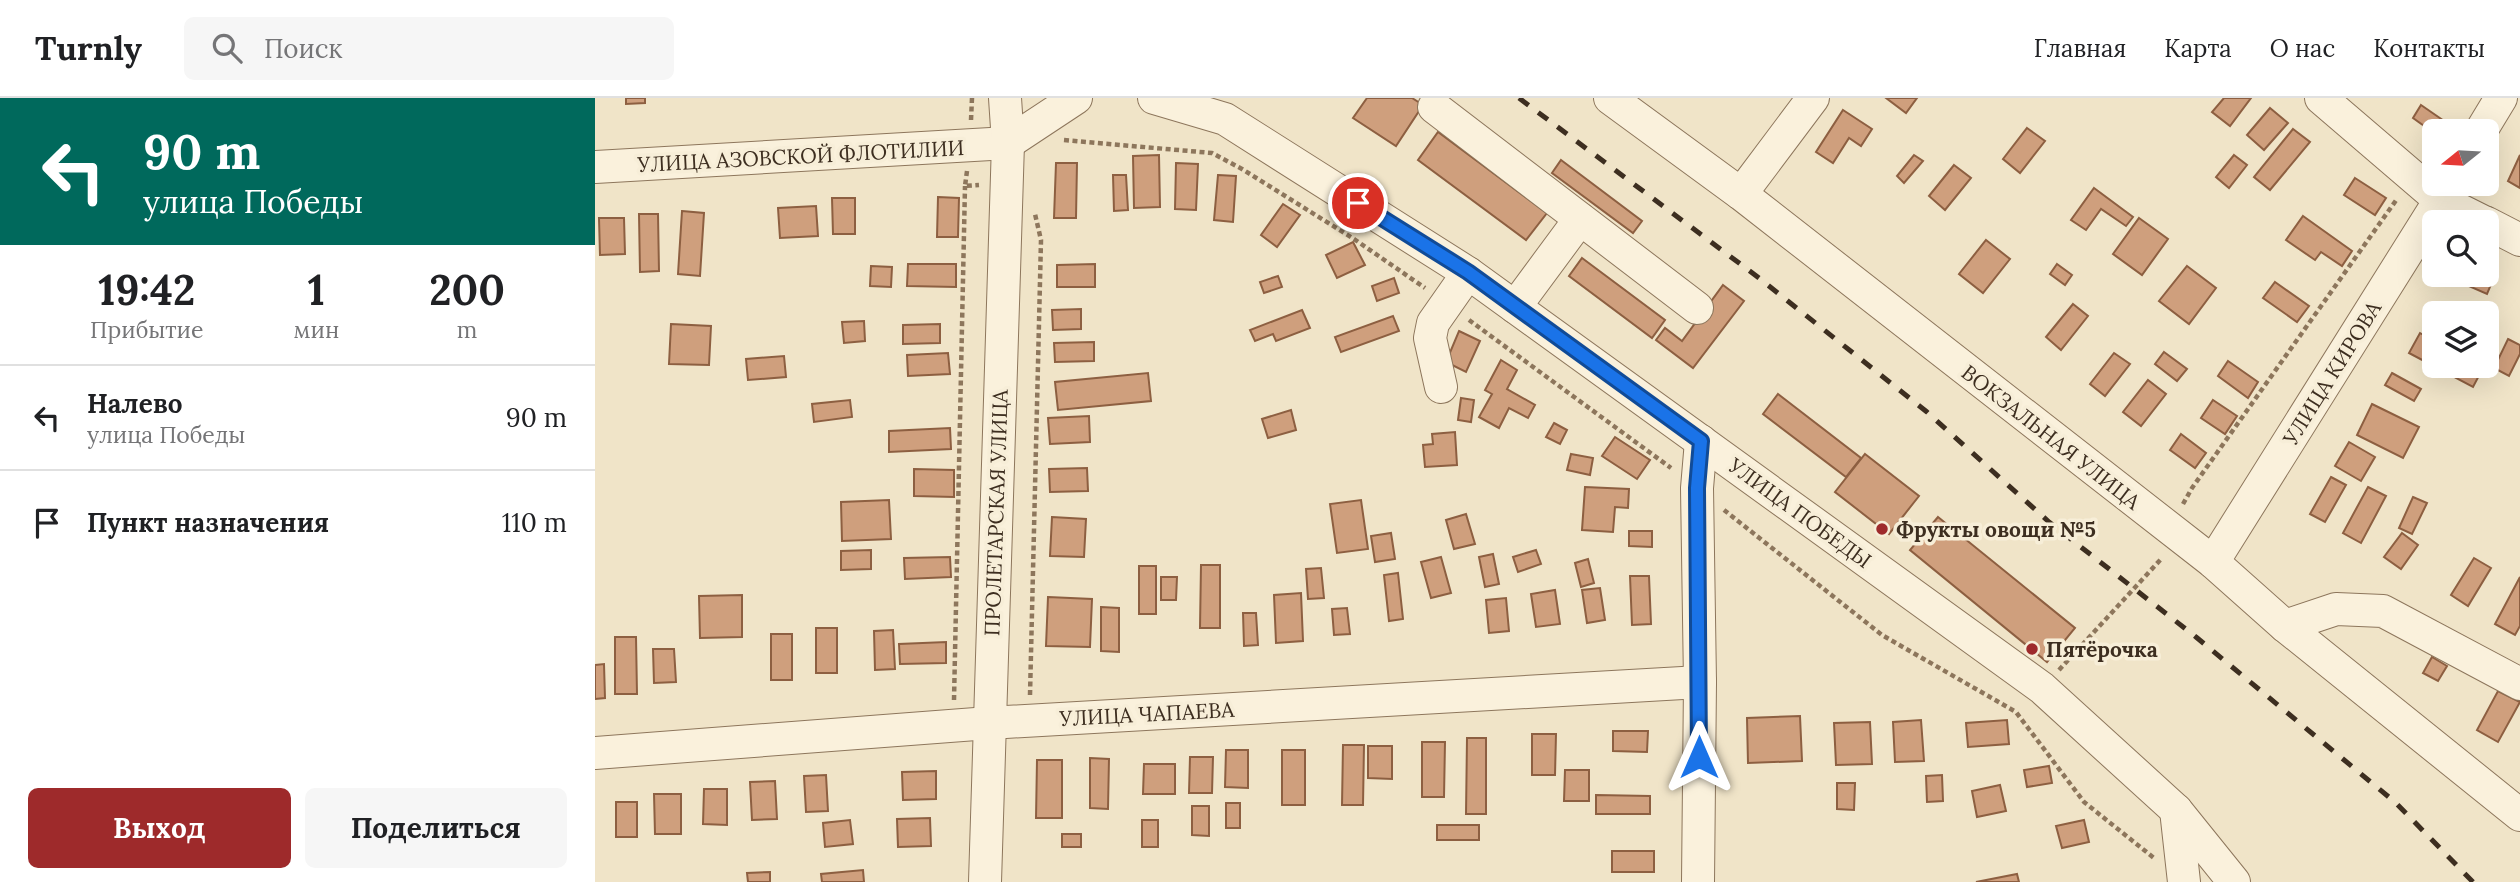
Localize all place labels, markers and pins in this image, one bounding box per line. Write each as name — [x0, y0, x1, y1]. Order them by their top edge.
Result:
pin — [1328, 173, 1388, 233]
place label: Фрукты овощи №5 — [1896, 516, 2096, 543]
marker: Фрукты овощи №5 — [1874, 521, 1890, 537]
place label: Пятёрочка — [2046, 636, 2158, 663]
marker: Пятёрочка — [2024, 641, 2040, 657]

